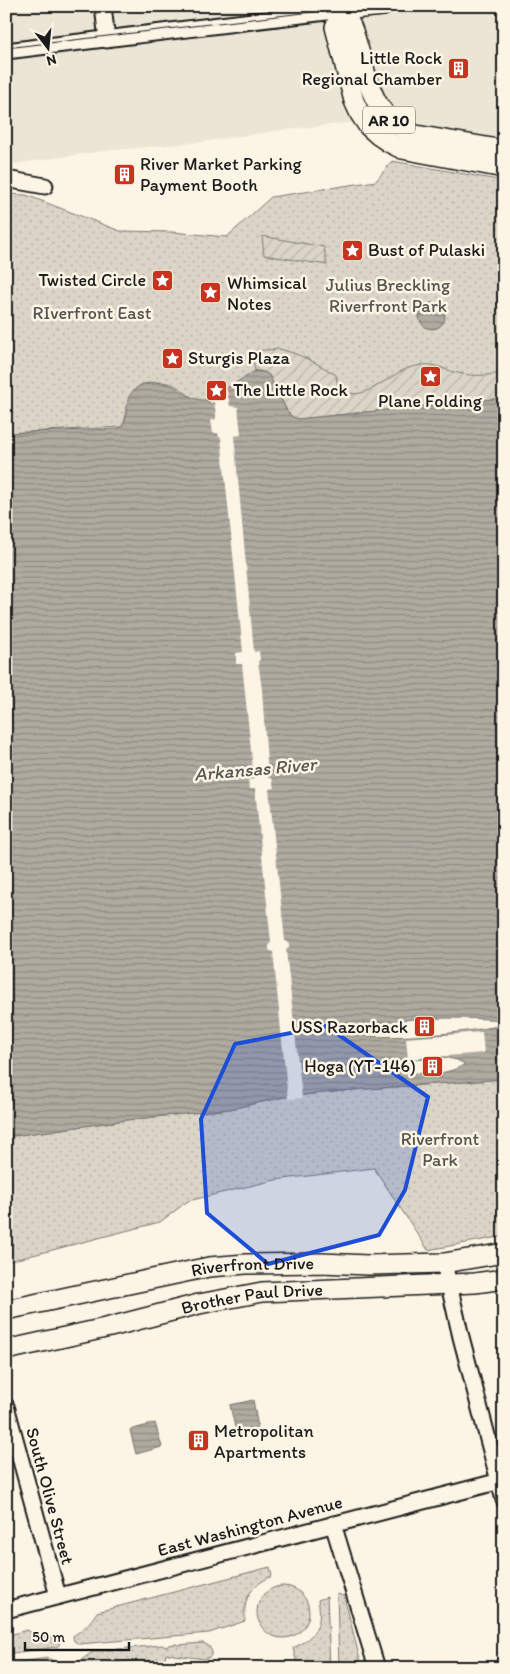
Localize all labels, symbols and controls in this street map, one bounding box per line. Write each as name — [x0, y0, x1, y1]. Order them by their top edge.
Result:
north arrow — [22, 22, 72, 72]
place label: Little Rock Regional Chamber — [302, 47, 443, 90]
text: N — [45, 51, 58, 69]
building icon: Little Rock Regional Chamber — [446, 56, 470, 80]
road number: AR 10 — [363, 106, 415, 134]
place label: River Market Parking Payment Booth — [140, 153, 302, 196]
building icon: River Market Parking Payment Booth — [112, 162, 136, 186]
place icon: Bust of Pulaski — [340, 238, 364, 262]
place label: Bust of Pulaski — [368, 239, 485, 261]
place icon: Twisted Circle — [150, 268, 174, 292]
place label: Twisted Circle — [38, 269, 146, 291]
place label: Whimsical Notes — [227, 272, 307, 315]
park label: Julius Breckling Riverfront Park — [326, 274, 451, 317]
place icon: Whimsical Notes — [199, 281, 223, 305]
park label: RIverfront East — [33, 302, 152, 324]
place icon: Sturgis Plaza — [160, 346, 184, 370]
place label: Sturgis Plaza — [188, 347, 291, 369]
place icon: Plane Folding — [418, 364, 442, 388]
place icon: The Little Rock — [205, 378, 229, 402]
place label: The Little Rock — [233, 379, 348, 401]
place label: Plane Folding — [378, 390, 483, 412]
water label: Arkansas River — [193, 752, 319, 786]
building icon: USS Razorback — [412, 1015, 436, 1039]
place label: USS Razorback — [291, 1016, 408, 1038]
building icon: Hoga (YT-146) — [420, 1054, 444, 1078]
place label: Hoga (YT-146) — [304, 1055, 416, 1077]
park label: Riverfront Park — [401, 1128, 480, 1171]
street label: Riverfront Drive — [189, 1252, 314, 1282]
street label: Brother Paul Drive — [179, 1278, 323, 1319]
place label: Metropolitan Apartments — [214, 1420, 314, 1463]
street label: South Olive Street — [21, 1425, 79, 1567]
building icon: Metropolitan Apartments — [186, 1429, 210, 1453]
street label: East Washington Avenue — [155, 1491, 345, 1561]
scale bar — [25, 1619, 129, 1651]
text: 50 m — [32, 1628, 65, 1646]

